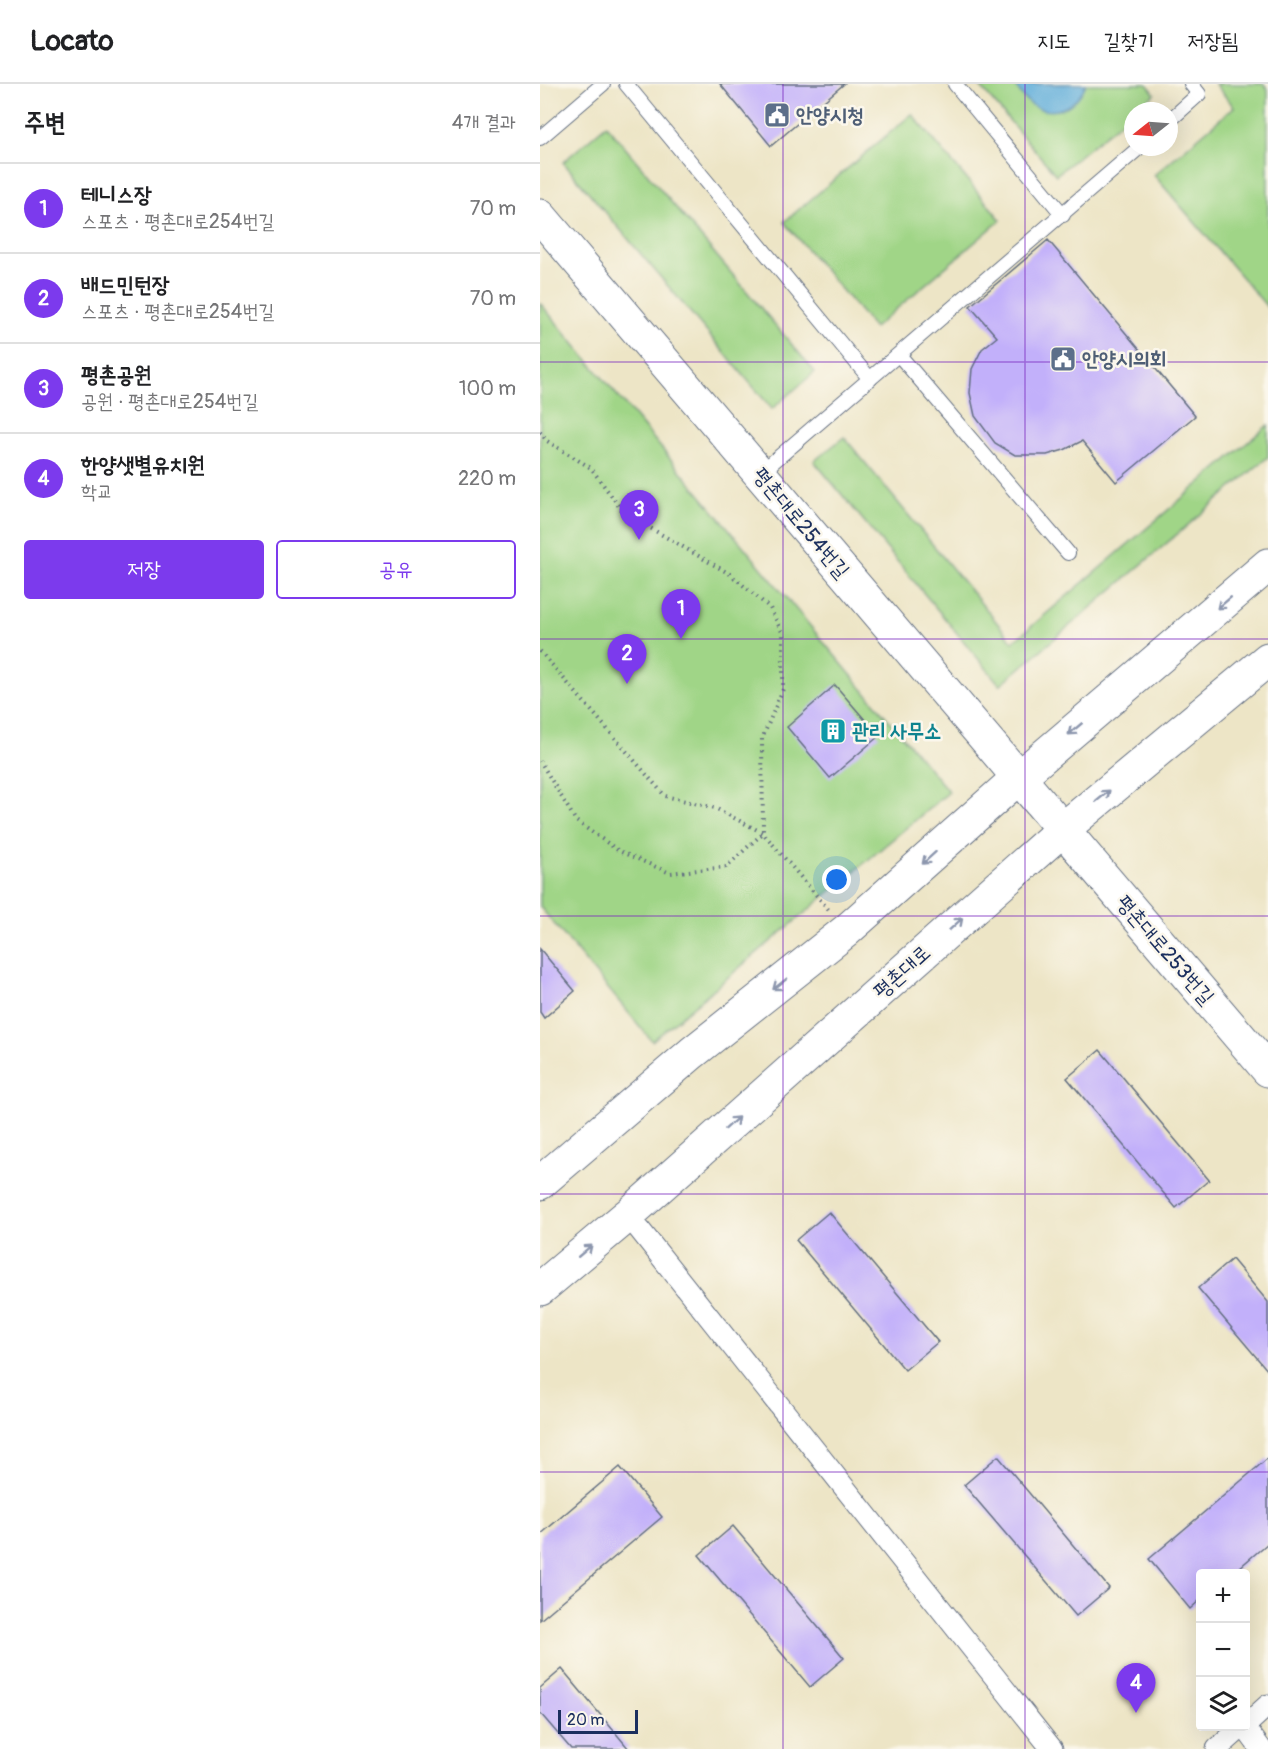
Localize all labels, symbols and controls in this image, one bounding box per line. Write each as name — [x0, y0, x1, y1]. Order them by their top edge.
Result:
text: Locato — [30, 24, 114, 59]
text: 지도 — [1037, 28, 1071, 55]
text: 길찾기 — [1104, 28, 1154, 55]
text: 저장됨 — [1187, 28, 1238, 55]
public building icon: 안양시청 — [762, 100, 792, 130]
place label: 안양시청 — [796, 102, 864, 129]
north arrow — [1124, 102, 1178, 156]
text: 주변 — [24, 107, 66, 139]
text: 4개 결과 — [452, 110, 516, 135]
text: 테니스장 — [81, 181, 152, 209]
text: 1 — [40, 196, 47, 221]
text: 70 m — [470, 196, 516, 221]
text: 스포츠 · 평촌대로254번길 — [81, 209, 275, 234]
text: 배드민턴장 — [81, 271, 170, 299]
text: 2 — [38, 286, 49, 311]
text: 70 m — [470, 286, 516, 311]
text: 스포츠 · 평촌대로254번길 — [81, 299, 275, 324]
public building icon: 안양시의회 — [1048, 344, 1078, 374]
place label: 안양시의회 — [1082, 346, 1167, 373]
text: 평촌공원 — [81, 361, 152, 389]
text: 3 — [38, 376, 49, 401]
text: 100 m — [459, 376, 516, 401]
text: 공원 · 평촌대로254번길 — [81, 389, 259, 414]
text: 한양샛별유치원 — [81, 451, 205, 479]
street label: 평촌대로254번길 — [747, 462, 855, 584]
text: 4 — [38, 466, 49, 491]
text: 220 m — [458, 466, 516, 491]
text: 학교 — [81, 479, 113, 504]
pin: 3 — [620, 490, 658, 540]
button: 저장 — [24, 540, 264, 599]
button: 공유 — [276, 540, 516, 599]
pin: 1 — [662, 590, 700, 639]
one-way arrow — [1216, 595, 1232, 609]
pin: 2 — [608, 634, 646, 684]
building icon: 관리 사무소 — [818, 716, 848, 746]
place label: 관리 사무소 — [852, 718, 941, 745]
one-way arrow — [1068, 722, 1083, 736]
one-way arrow — [1095, 789, 1110, 803]
one-way arrow — [921, 851, 936, 865]
your location — [822, 865, 851, 894]
street label: 평촌대로253번길 — [1110, 890, 1220, 1010]
one-way arrow — [948, 917, 963, 931]
street label: 평촌대로 — [868, 939, 936, 1005]
one-way arrow — [772, 977, 788, 990]
one-way arrow — [724, 1116, 739, 1130]
one-way arrow — [577, 1244, 592, 1258]
map controls — [1196, 1569, 1250, 1731]
button: + — [1196, 1569, 1250, 1623]
button: − — [1196, 1623, 1250, 1677]
pin: 4 — [1116, 1664, 1156, 1713]
button: layers — [1196, 1677, 1250, 1731]
scale bar — [558, 1707, 638, 1734]
text: 20 m — [567, 1710, 605, 1730]

